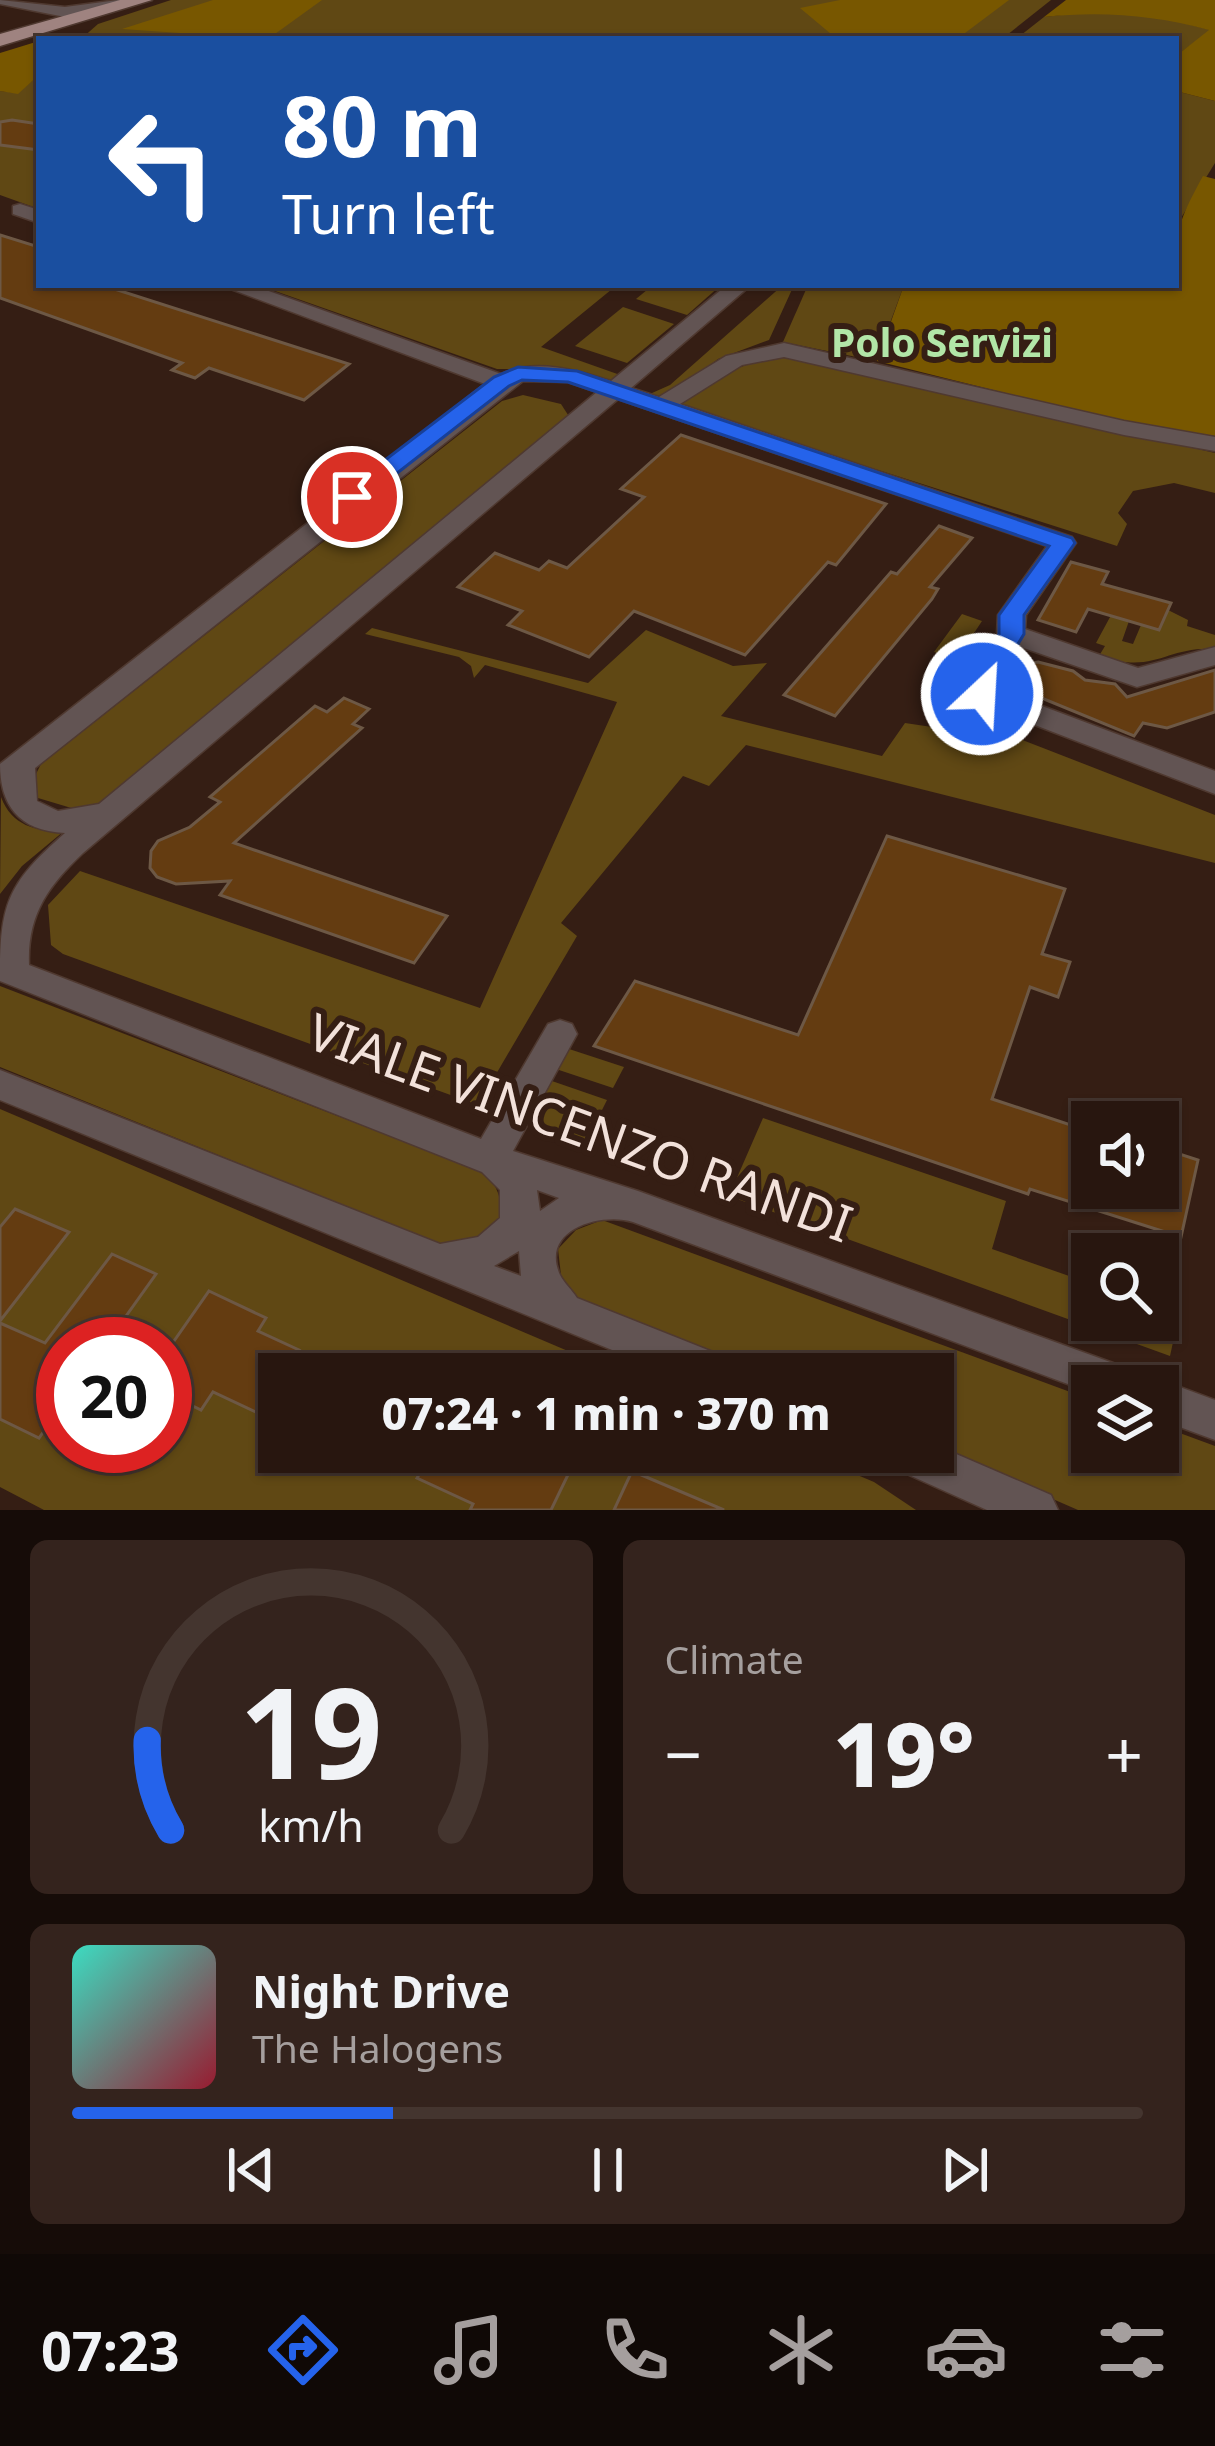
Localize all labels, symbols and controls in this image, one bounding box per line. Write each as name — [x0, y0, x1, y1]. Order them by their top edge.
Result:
text: 80 m — [282, 67, 482, 182]
icon: left — [84, 84, 240, 240]
text: Turn left — [282, 176, 495, 250]
district label: Polo Servizi — [831, 315, 1053, 368]
pin — [301, 446, 403, 548]
icon: arrive — [319, 464, 385, 530]
position arrow — [919, 631, 1045, 757]
street label: VIALE VINCENZO RANDI — [299, 995, 862, 1257]
map controls — [1071, 1101, 1179, 1473]
button: sound — [1071, 1101, 1179, 1209]
button: search — [1071, 1233, 1179, 1341]
speed limit sign: 20 — [36, 1317, 192, 1473]
button: layers — [1071, 1365, 1179, 1473]
text: 07:24 · 1 min · 370 m — [381, 1382, 831, 1443]
text: Climate — [665, 1632, 804, 1685]
text: 19 — [240, 1646, 383, 1816]
text: 19° — [833, 1691, 975, 1813]
text: − — [665, 1708, 702, 1798]
text: + — [1105, 1708, 1143, 1798]
text: km/h — [259, 1796, 364, 1855]
text: Night Drive — [252, 1960, 510, 2021]
text: The Halogens — [252, 2021, 503, 2074]
icon: previous — [218, 2137, 284, 2203]
icon: pause — [575, 2137, 641, 2203]
icon: next — [932, 2137, 998, 2203]
icon: directions — [261, 2308, 345, 2392]
icon: music — [427, 2308, 511, 2392]
icon: phone — [593, 2308, 677, 2392]
icon: climate — [759, 2308, 843, 2392]
icon: car — [924, 2308, 1008, 2392]
icon: filters — [1090, 2308, 1174, 2392]
text: 07:23 — [41, 2313, 180, 2387]

